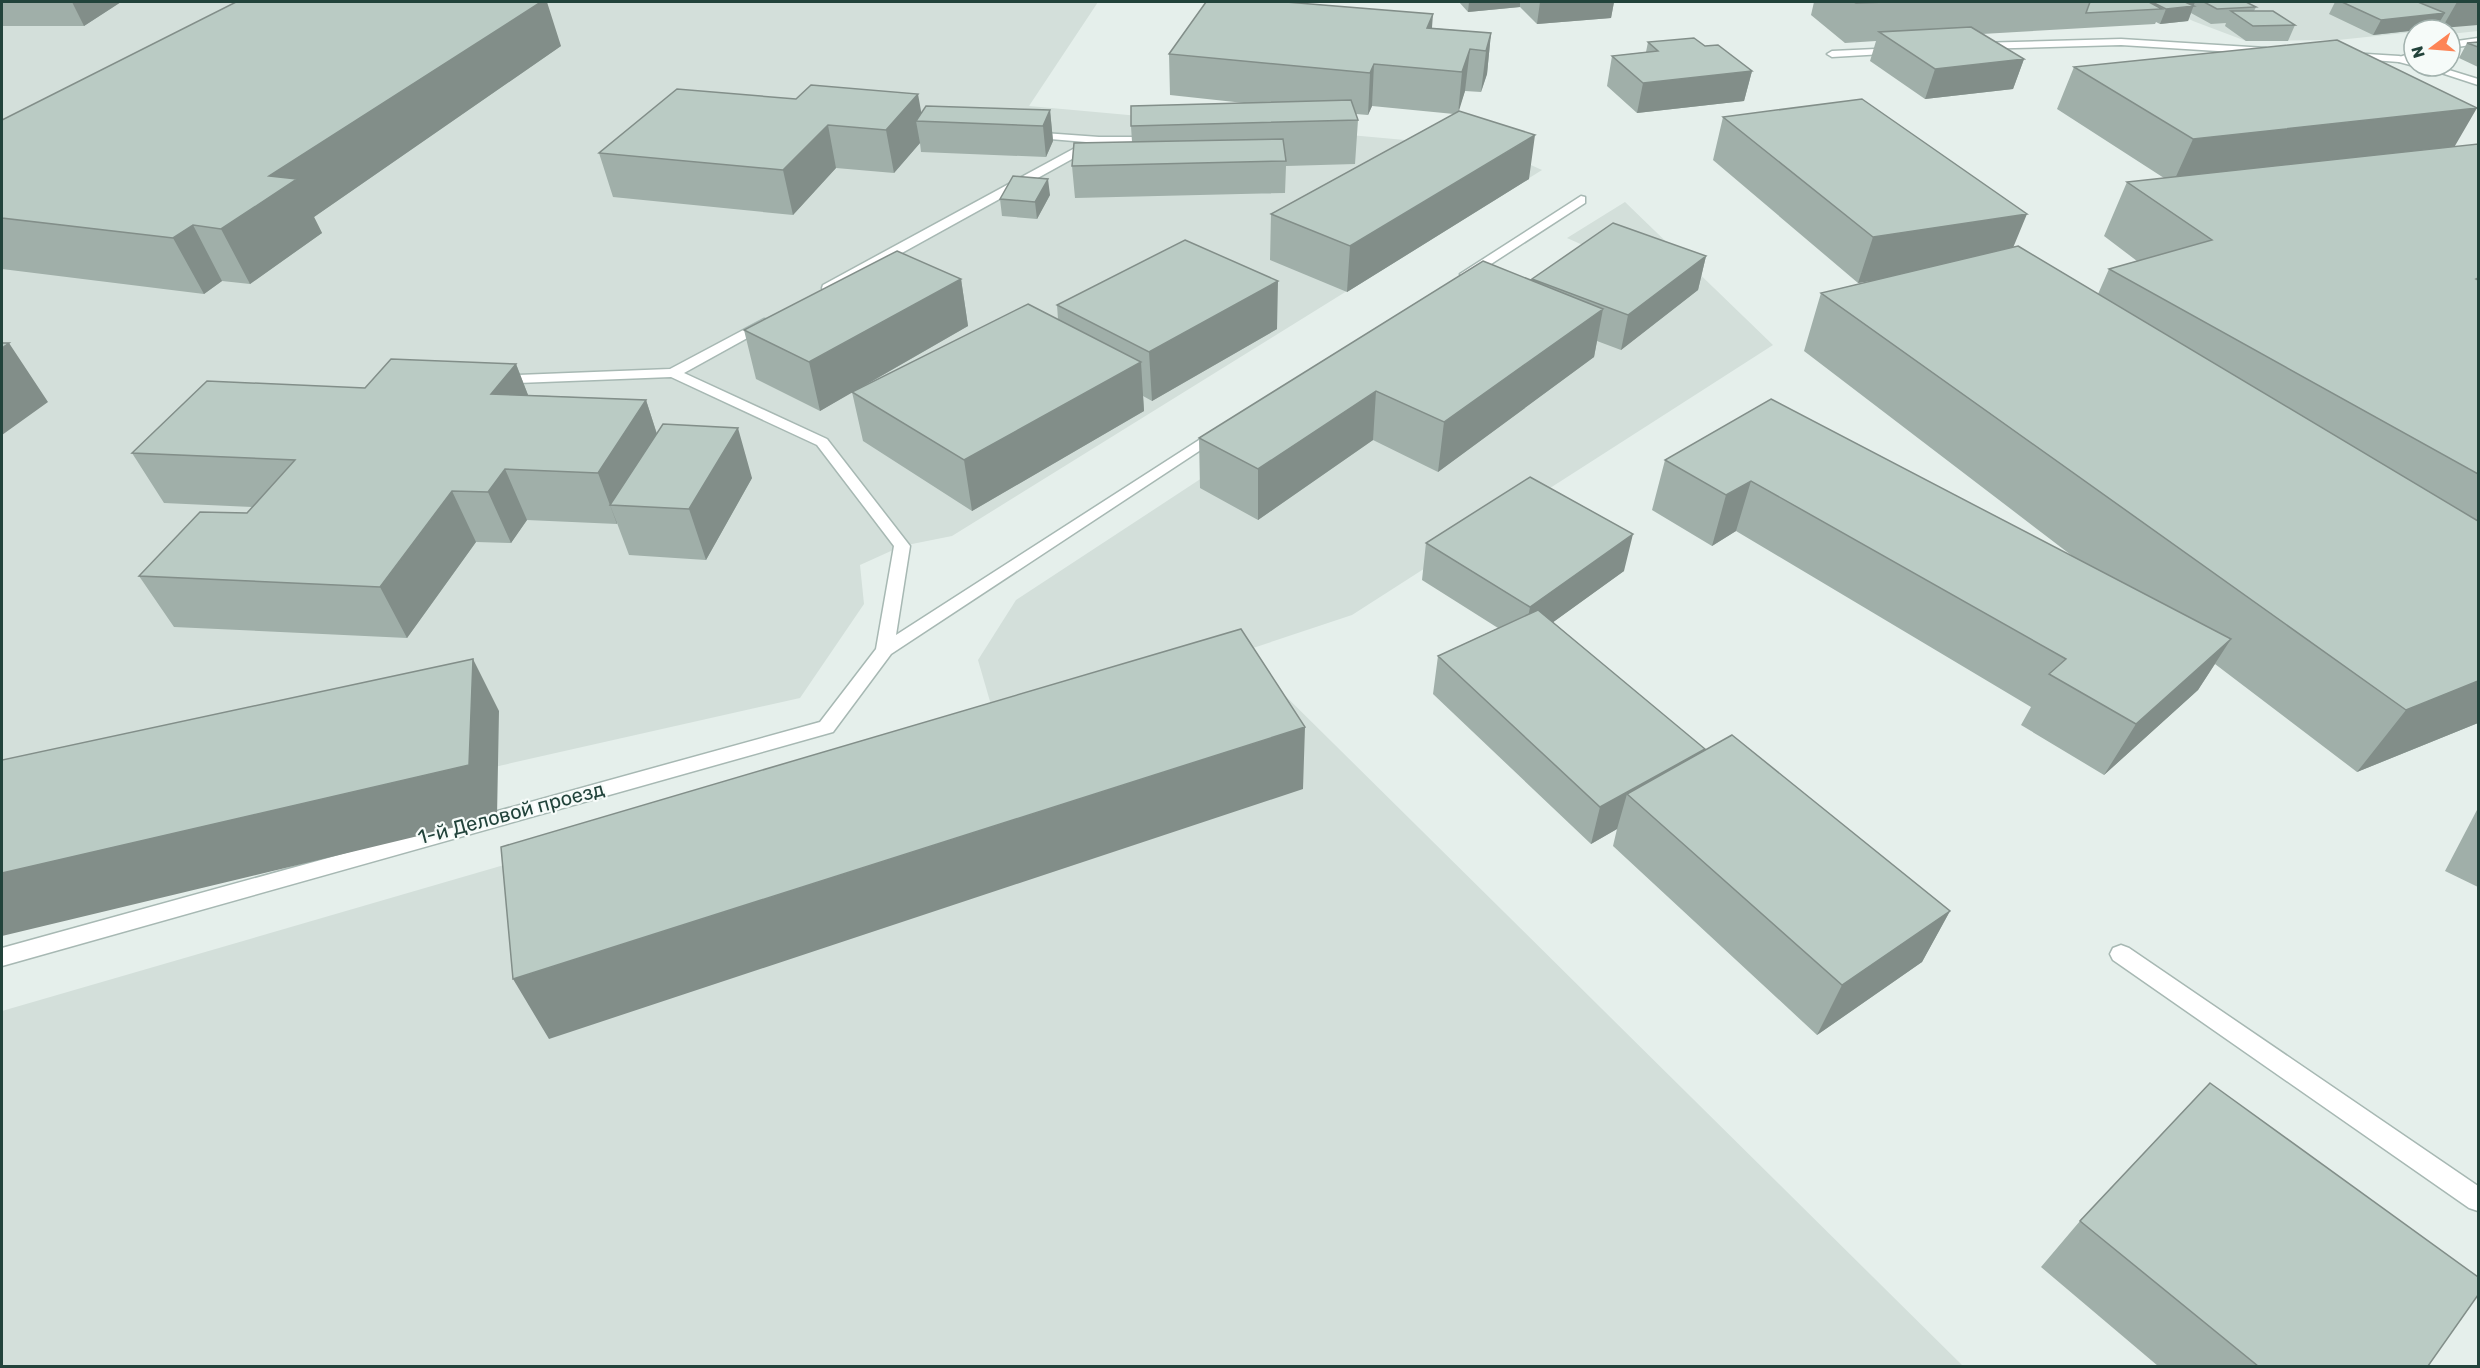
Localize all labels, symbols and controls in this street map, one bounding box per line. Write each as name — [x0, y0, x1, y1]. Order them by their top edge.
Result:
north arrow — [2402, 18, 2462, 78]
text: N — [2407, 44, 2429, 60]
street label: 1-й Деловой проезд — [415, 777, 607, 849]

